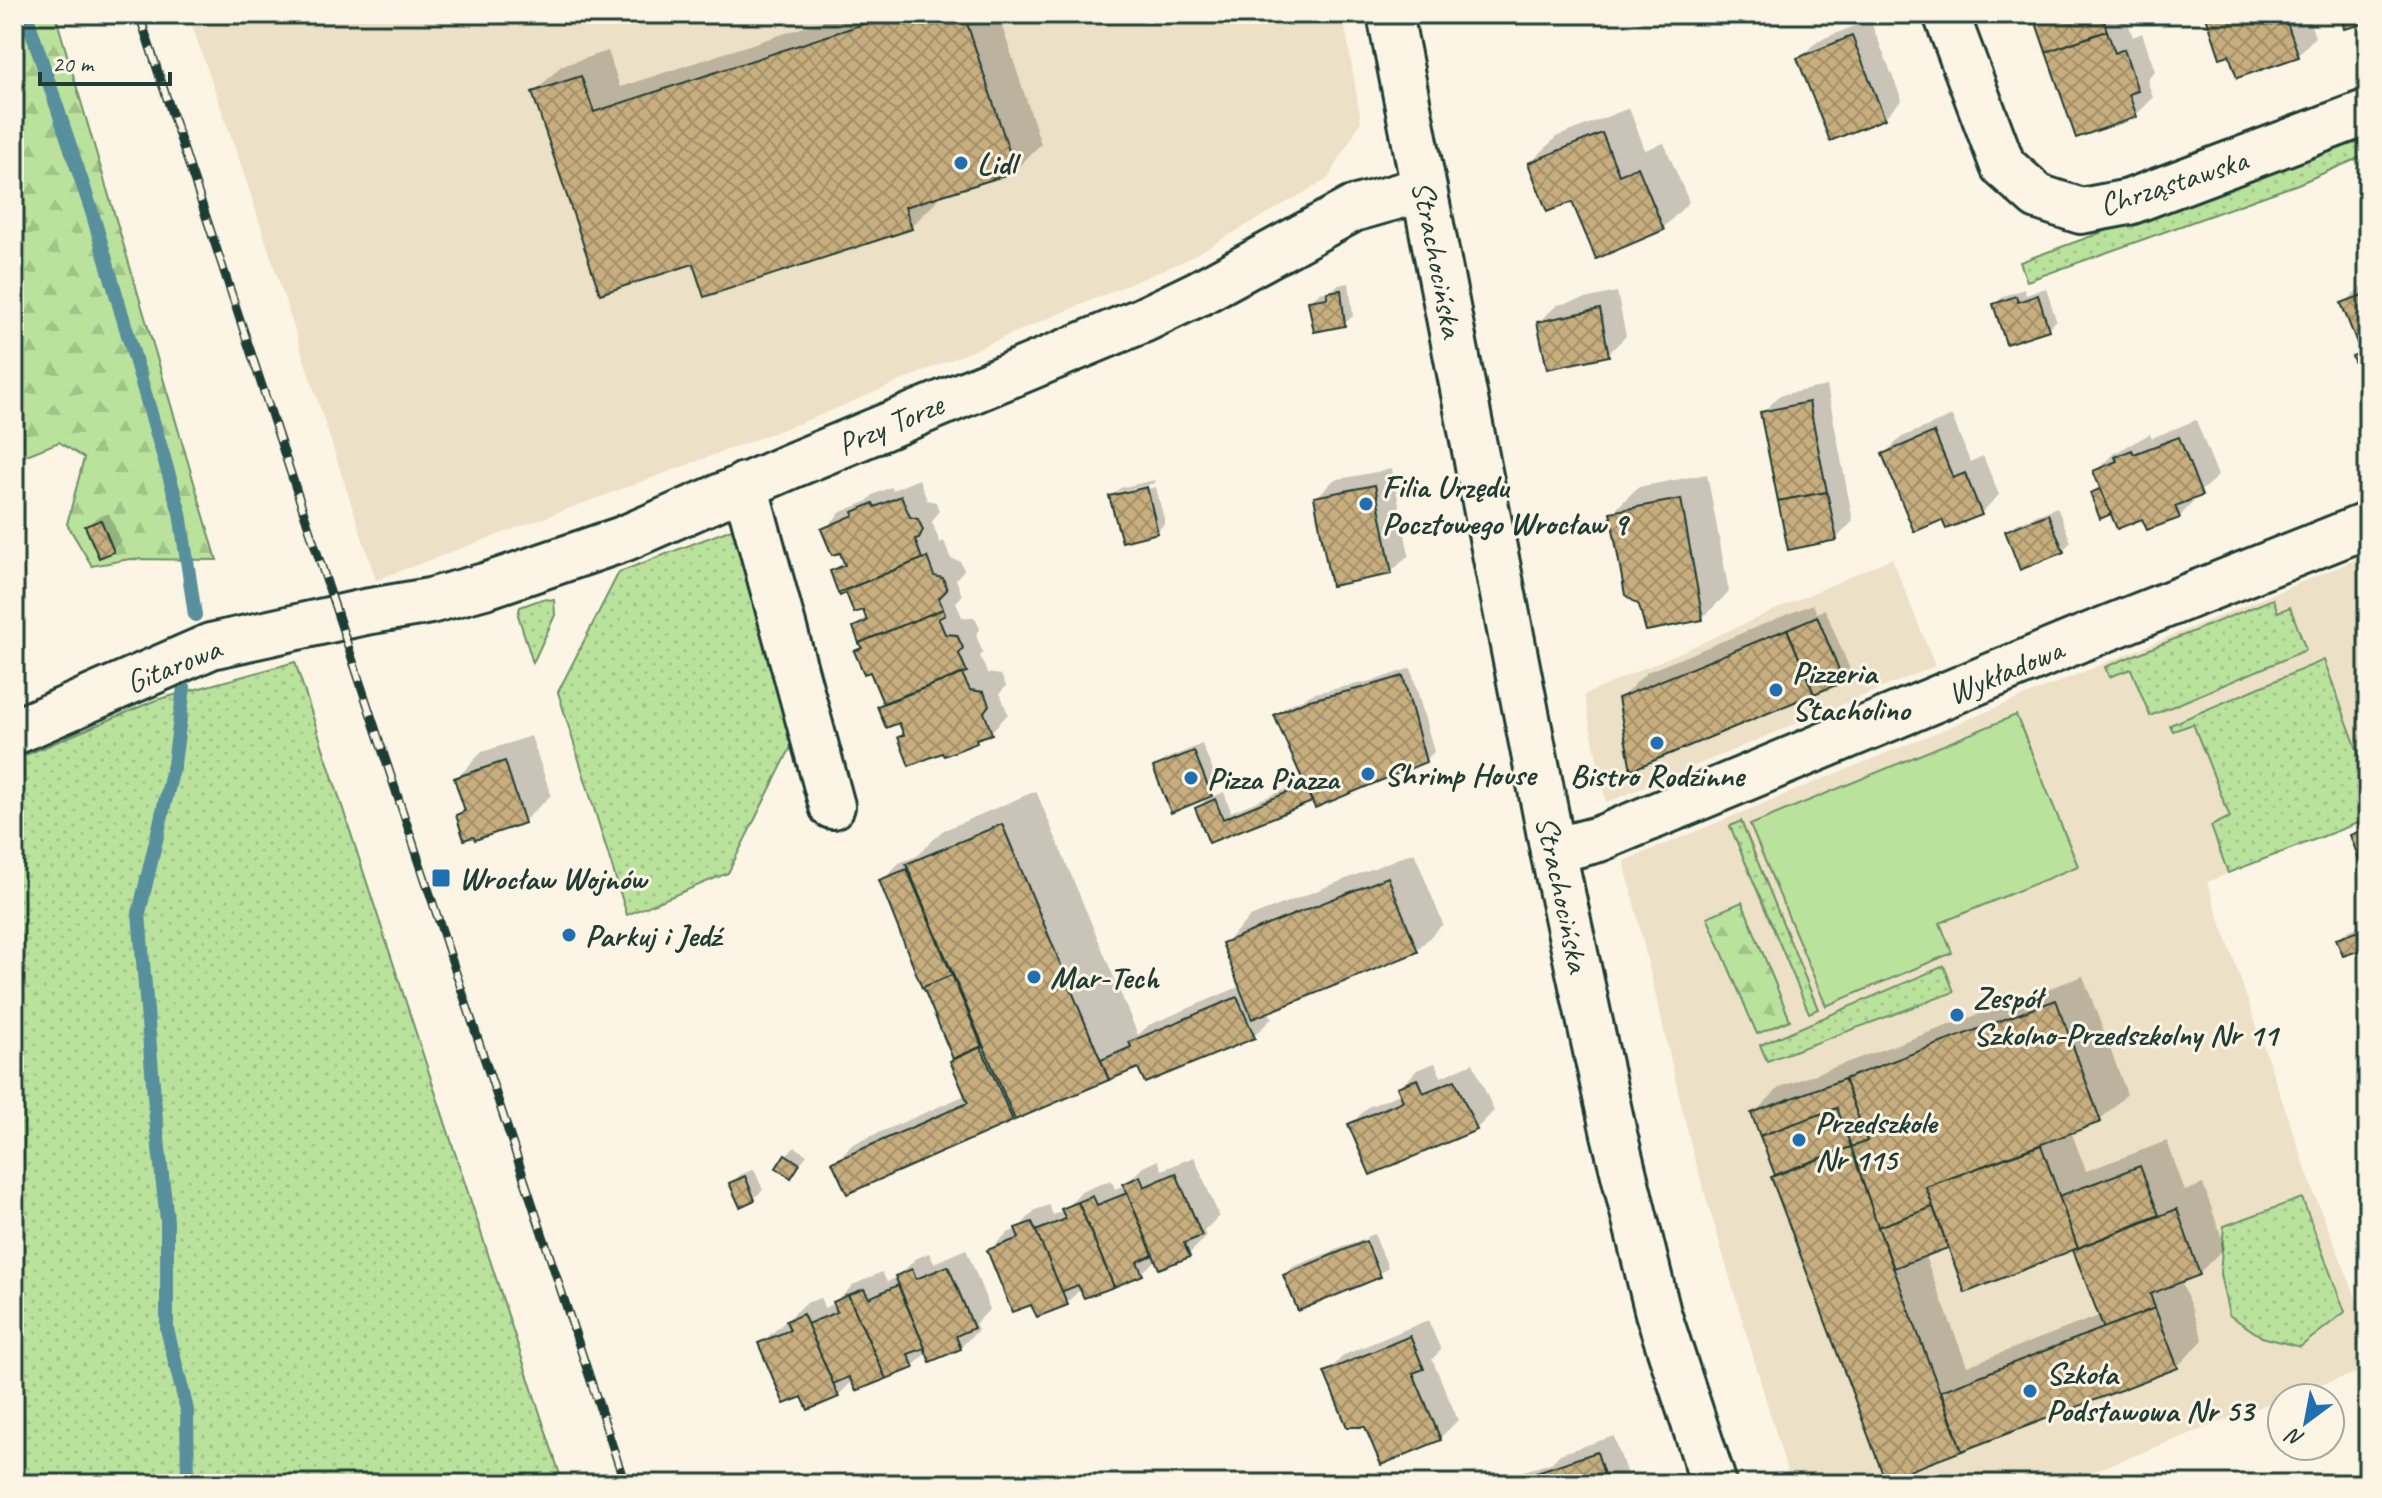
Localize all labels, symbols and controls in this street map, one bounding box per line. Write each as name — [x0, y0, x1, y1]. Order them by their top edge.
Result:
scale bar — [40, 36, 170, 86]
text: 20 m — [52, 49, 95, 79]
street label: Chrząstawska — [2094, 139, 2254, 226]
place label: Lidl — [977, 143, 1022, 184]
marker: Lidl — [952, 154, 970, 172]
street label: Strachocińska — [1402, 177, 1473, 343]
street label: Przy Torze — [831, 383, 952, 465]
place label: Filia Urzędu Pocztowego Wrocław 9 — [1382, 466, 1631, 544]
marker: Filia Urzędu Pocztowego Wrocław 9 — [1357, 495, 1375, 513]
street label: Gitarowa — [120, 627, 228, 703]
street label: Wykładowa — [1941, 628, 2072, 714]
place label: Pizzeria Stacholino — [1792, 652, 1912, 730]
marker: Pizzeria Stacholino — [1767, 681, 1785, 699]
marker: Bistro Rodzinne — [1648, 734, 1666, 752]
place label: Shrimp House — [1384, 754, 1538, 795]
place label: Bistro Rodzinne — [1570, 755, 1746, 796]
place label: Pizza Piazza — [1207, 758, 1341, 799]
marker: Shrimp House — [1359, 765, 1377, 783]
marker: Pizza Piazza — [1182, 769, 1200, 787]
street label: Strachocińska — [1526, 812, 1599, 978]
place label: Wrocław Wojnów — [459, 858, 650, 899]
marker: Wrocław Wojnów — [430, 867, 452, 889]
place label: Parkuj i Jedź — [585, 915, 725, 956]
marker: Parkuj i Jedź — [560, 926, 578, 944]
place label: Mar-Tech — [1050, 957, 1160, 998]
marker: Mar-Tech — [1025, 968, 1043, 986]
place label: Zespół Szkolno-Przedszkolny Nr 11 — [1973, 977, 2281, 1055]
marker: Zespół Szkolno-Przedszkolny Nr 11 — [1948, 1006, 1966, 1024]
place label: Przedszkole Nr 115 — [1815, 1102, 1939, 1180]
marker: Przedszkole Nr 115 — [1790, 1131, 1808, 1149]
place label: Szkoła Podstawowa Nr 53 — [2046, 1353, 2256, 1431]
marker: Szkoła Podstawowa Nr 53 — [2021, 1382, 2039, 1400]
north arrow — [2266, 1382, 2346, 1462]
text: N — [2280, 1421, 2309, 1454]

